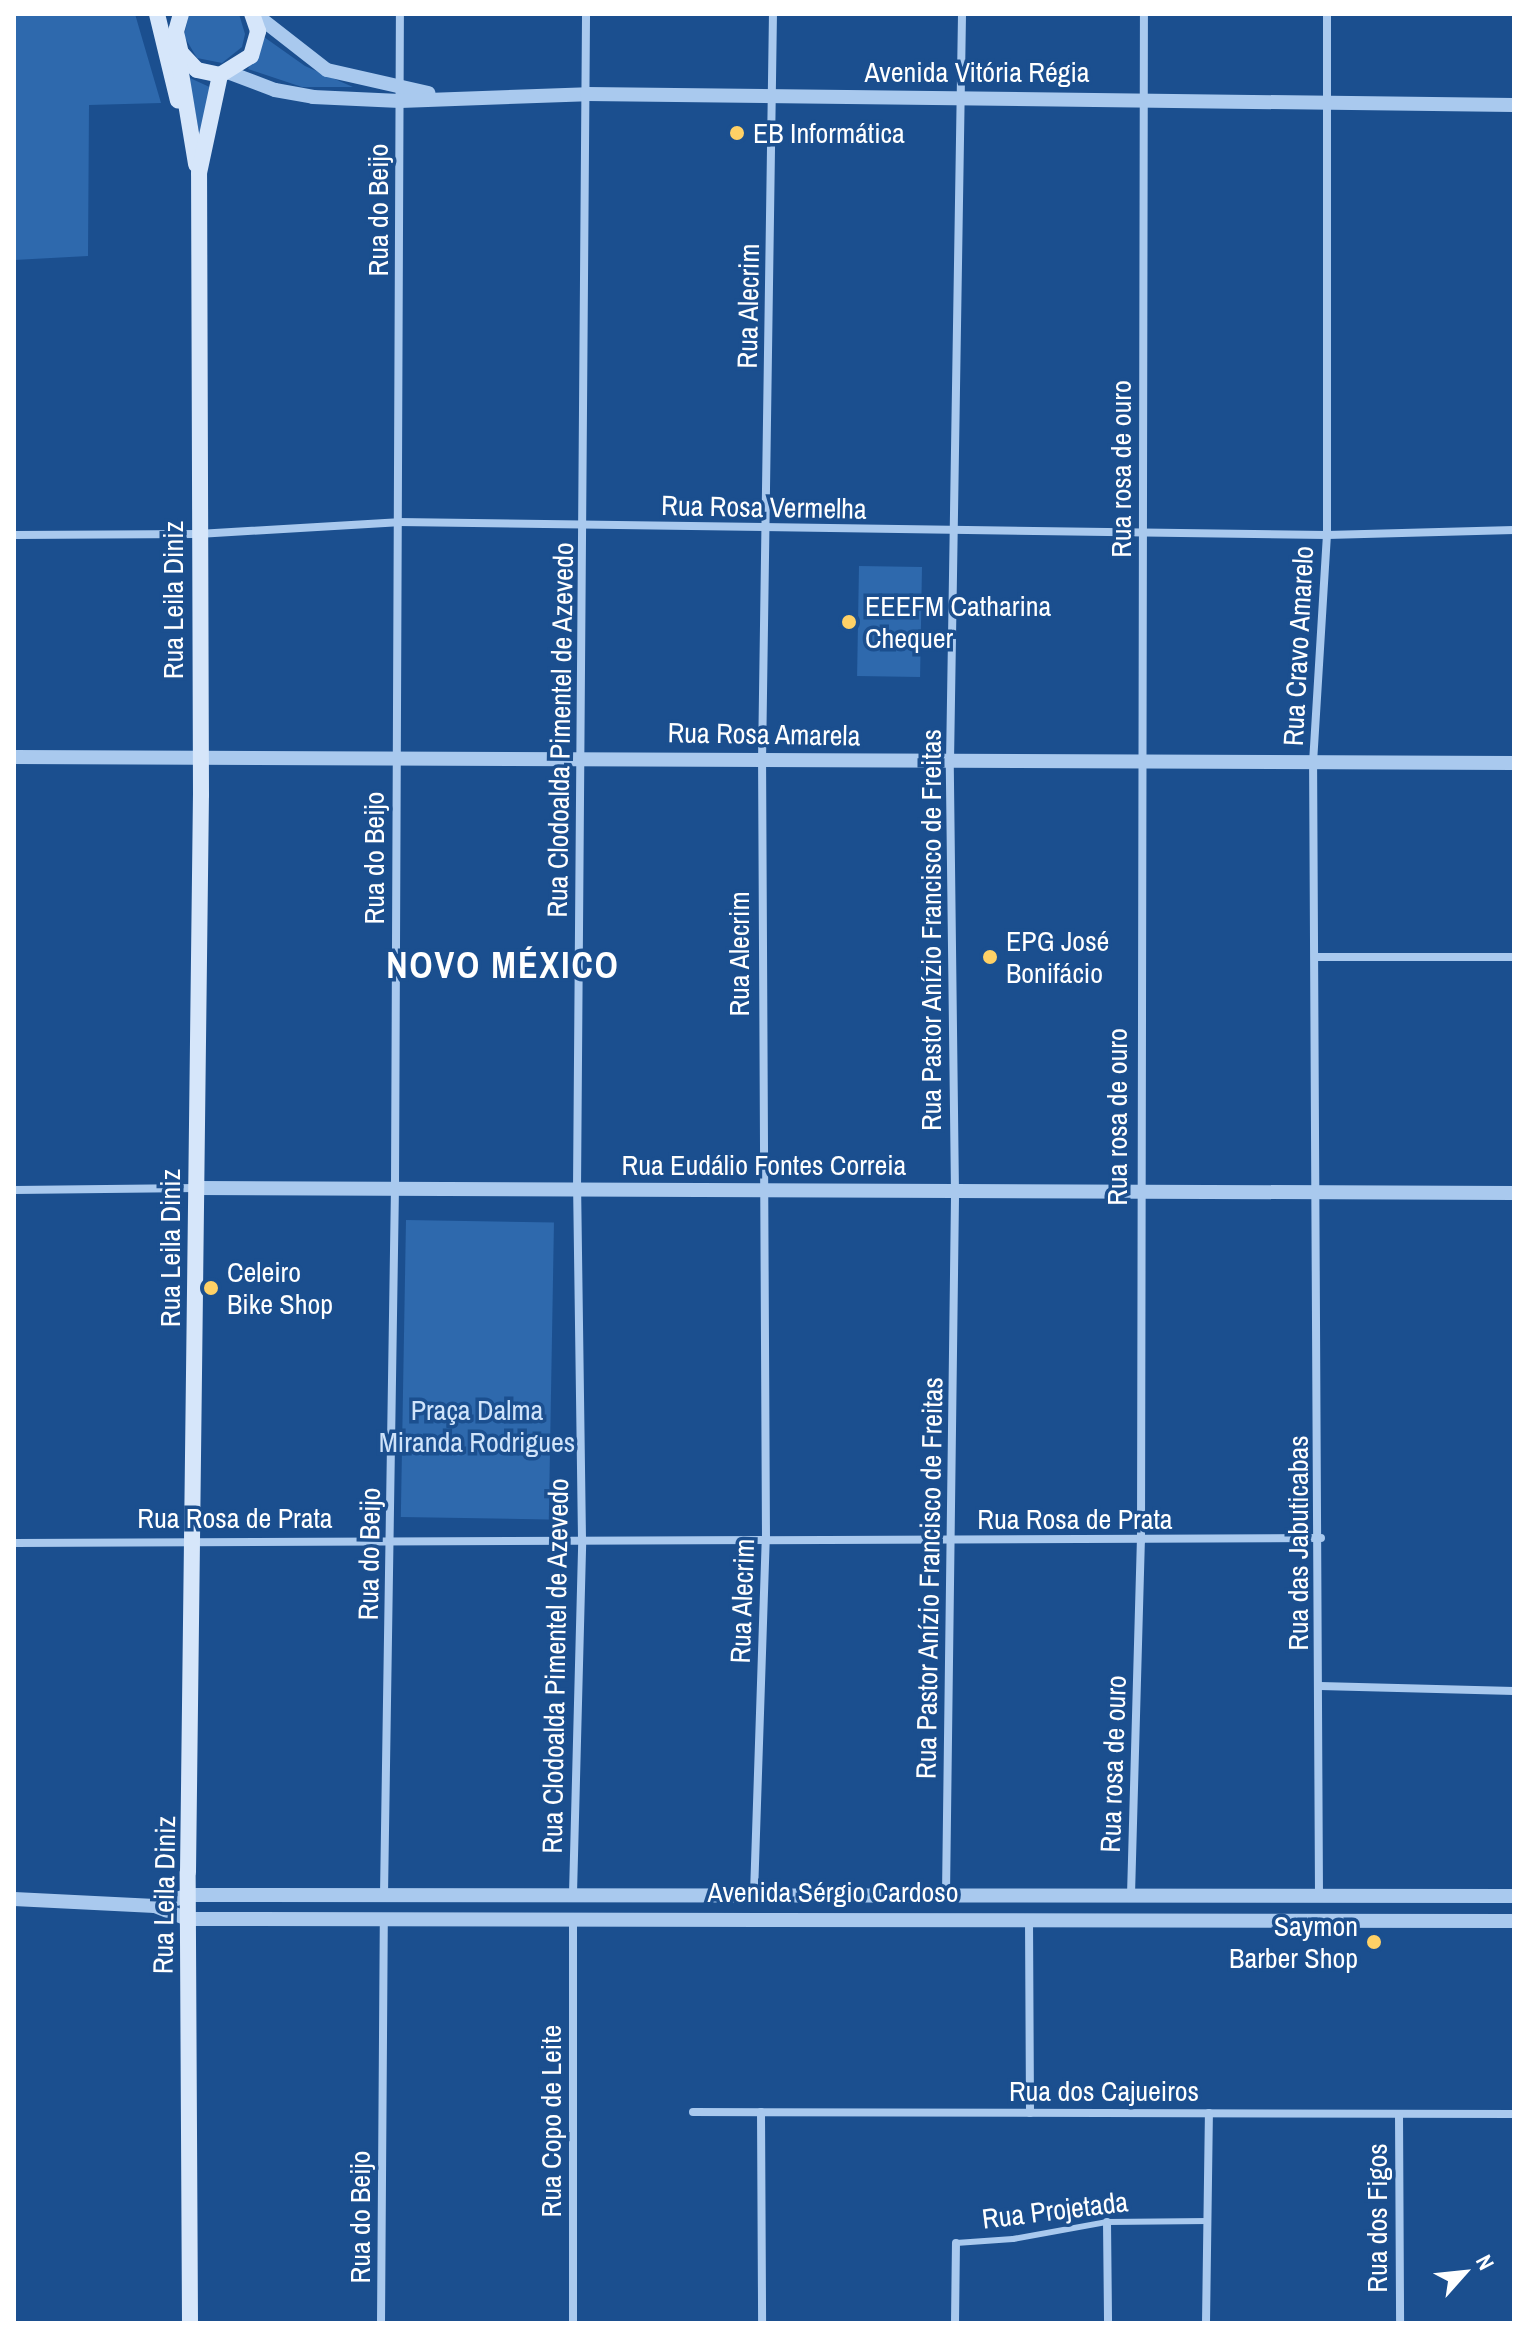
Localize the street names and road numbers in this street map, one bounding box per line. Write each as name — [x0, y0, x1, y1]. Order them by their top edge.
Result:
street label: Avenida Vitória Régia — [864, 55, 1090, 89]
street label: Rua do Beijo — [361, 144, 395, 276]
street label: Rua Alecrim — [730, 243, 766, 369]
street label: Rua rosa de ouro — [1104, 380, 1138, 558]
street label: Rua Rosa Vermelha — [661, 488, 867, 526]
street label: Rua Leila Diniz — [156, 521, 190, 679]
street label: Rua Clodoalda Pimentel de Azevedo — [540, 541, 580, 919]
street label: Rua Cravo Amarelo — [1276, 544, 1320, 748]
street label: Rua Rosa Amarela — [667, 716, 861, 752]
street label: Rua Pastor Anízio Francisco de Freitas — [914, 728, 948, 1132]
street label: Rua do Beijo — [357, 792, 391, 924]
street label: Rua Alecrim — [722, 891, 756, 1017]
street label: Rua rosa de ouro — [1100, 1028, 1134, 1206]
street label: Rua Eudálio Fontes Correia — [622, 1148, 906, 1182]
street label: Rua Leila Diniz — [153, 1169, 187, 1327]
street label: Rua Pastor Anízio Francisco de Freitas — [909, 1376, 949, 1780]
street label: Rua das Jabuticabas — [1281, 1435, 1315, 1651]
street label: Rua Clodoalda Pimentel de Azevedo — [535, 1477, 575, 1855]
street label: Rua do Beijo — [351, 1487, 387, 1621]
street label: Rua Rosa de Prata — [137, 1501, 333, 1535]
street label: Rua Rosa de Prata — [977, 1502, 1173, 1536]
street label: Rua Alecrim — [723, 1537, 761, 1665]
street label: Rua rosa de ouro — [1093, 1675, 1133, 1853]
street label: Rua Leila Diniz — [146, 1816, 182, 1974]
street label: Avenida Sérgio Cardoso — [707, 1875, 959, 1909]
street label: Rua Copo de Leite — [534, 2025, 568, 2217]
street label: Rua dos Cajueiros — [1009, 2074, 1199, 2108]
street label: Rua dos Figos — [1360, 2143, 1394, 2293]
street label: Rua do Beijo — [343, 2151, 377, 2283]
street label: Rua Projetada — [980, 2184, 1130, 2236]

